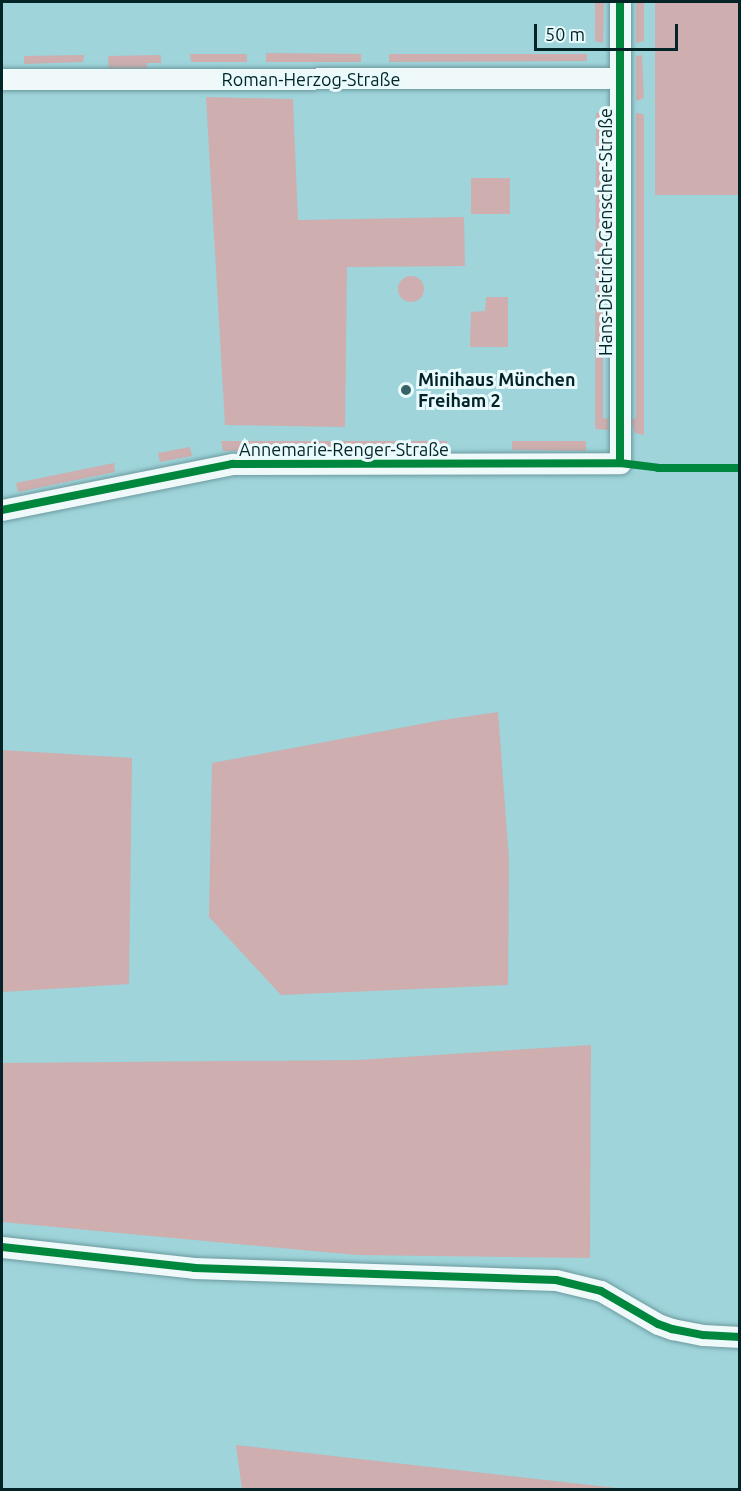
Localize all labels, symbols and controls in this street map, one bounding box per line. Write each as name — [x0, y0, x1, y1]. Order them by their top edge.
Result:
scale bar — [537, 12, 681, 50]
text: 50 m — [545, 24, 585, 44]
street label: Roman-Herzog-Straße — [222, 68, 400, 90]
street label: Hans-Dietrich-Genscher-Straße — [594, 108, 616, 356]
place label: Minihaus München Freiham 2 — [418, 369, 575, 412]
marker: Minihaus München Freiham 2 — [399, 383, 413, 397]
street label: Annemarie-Renger-Straße — [239, 438, 449, 460]

